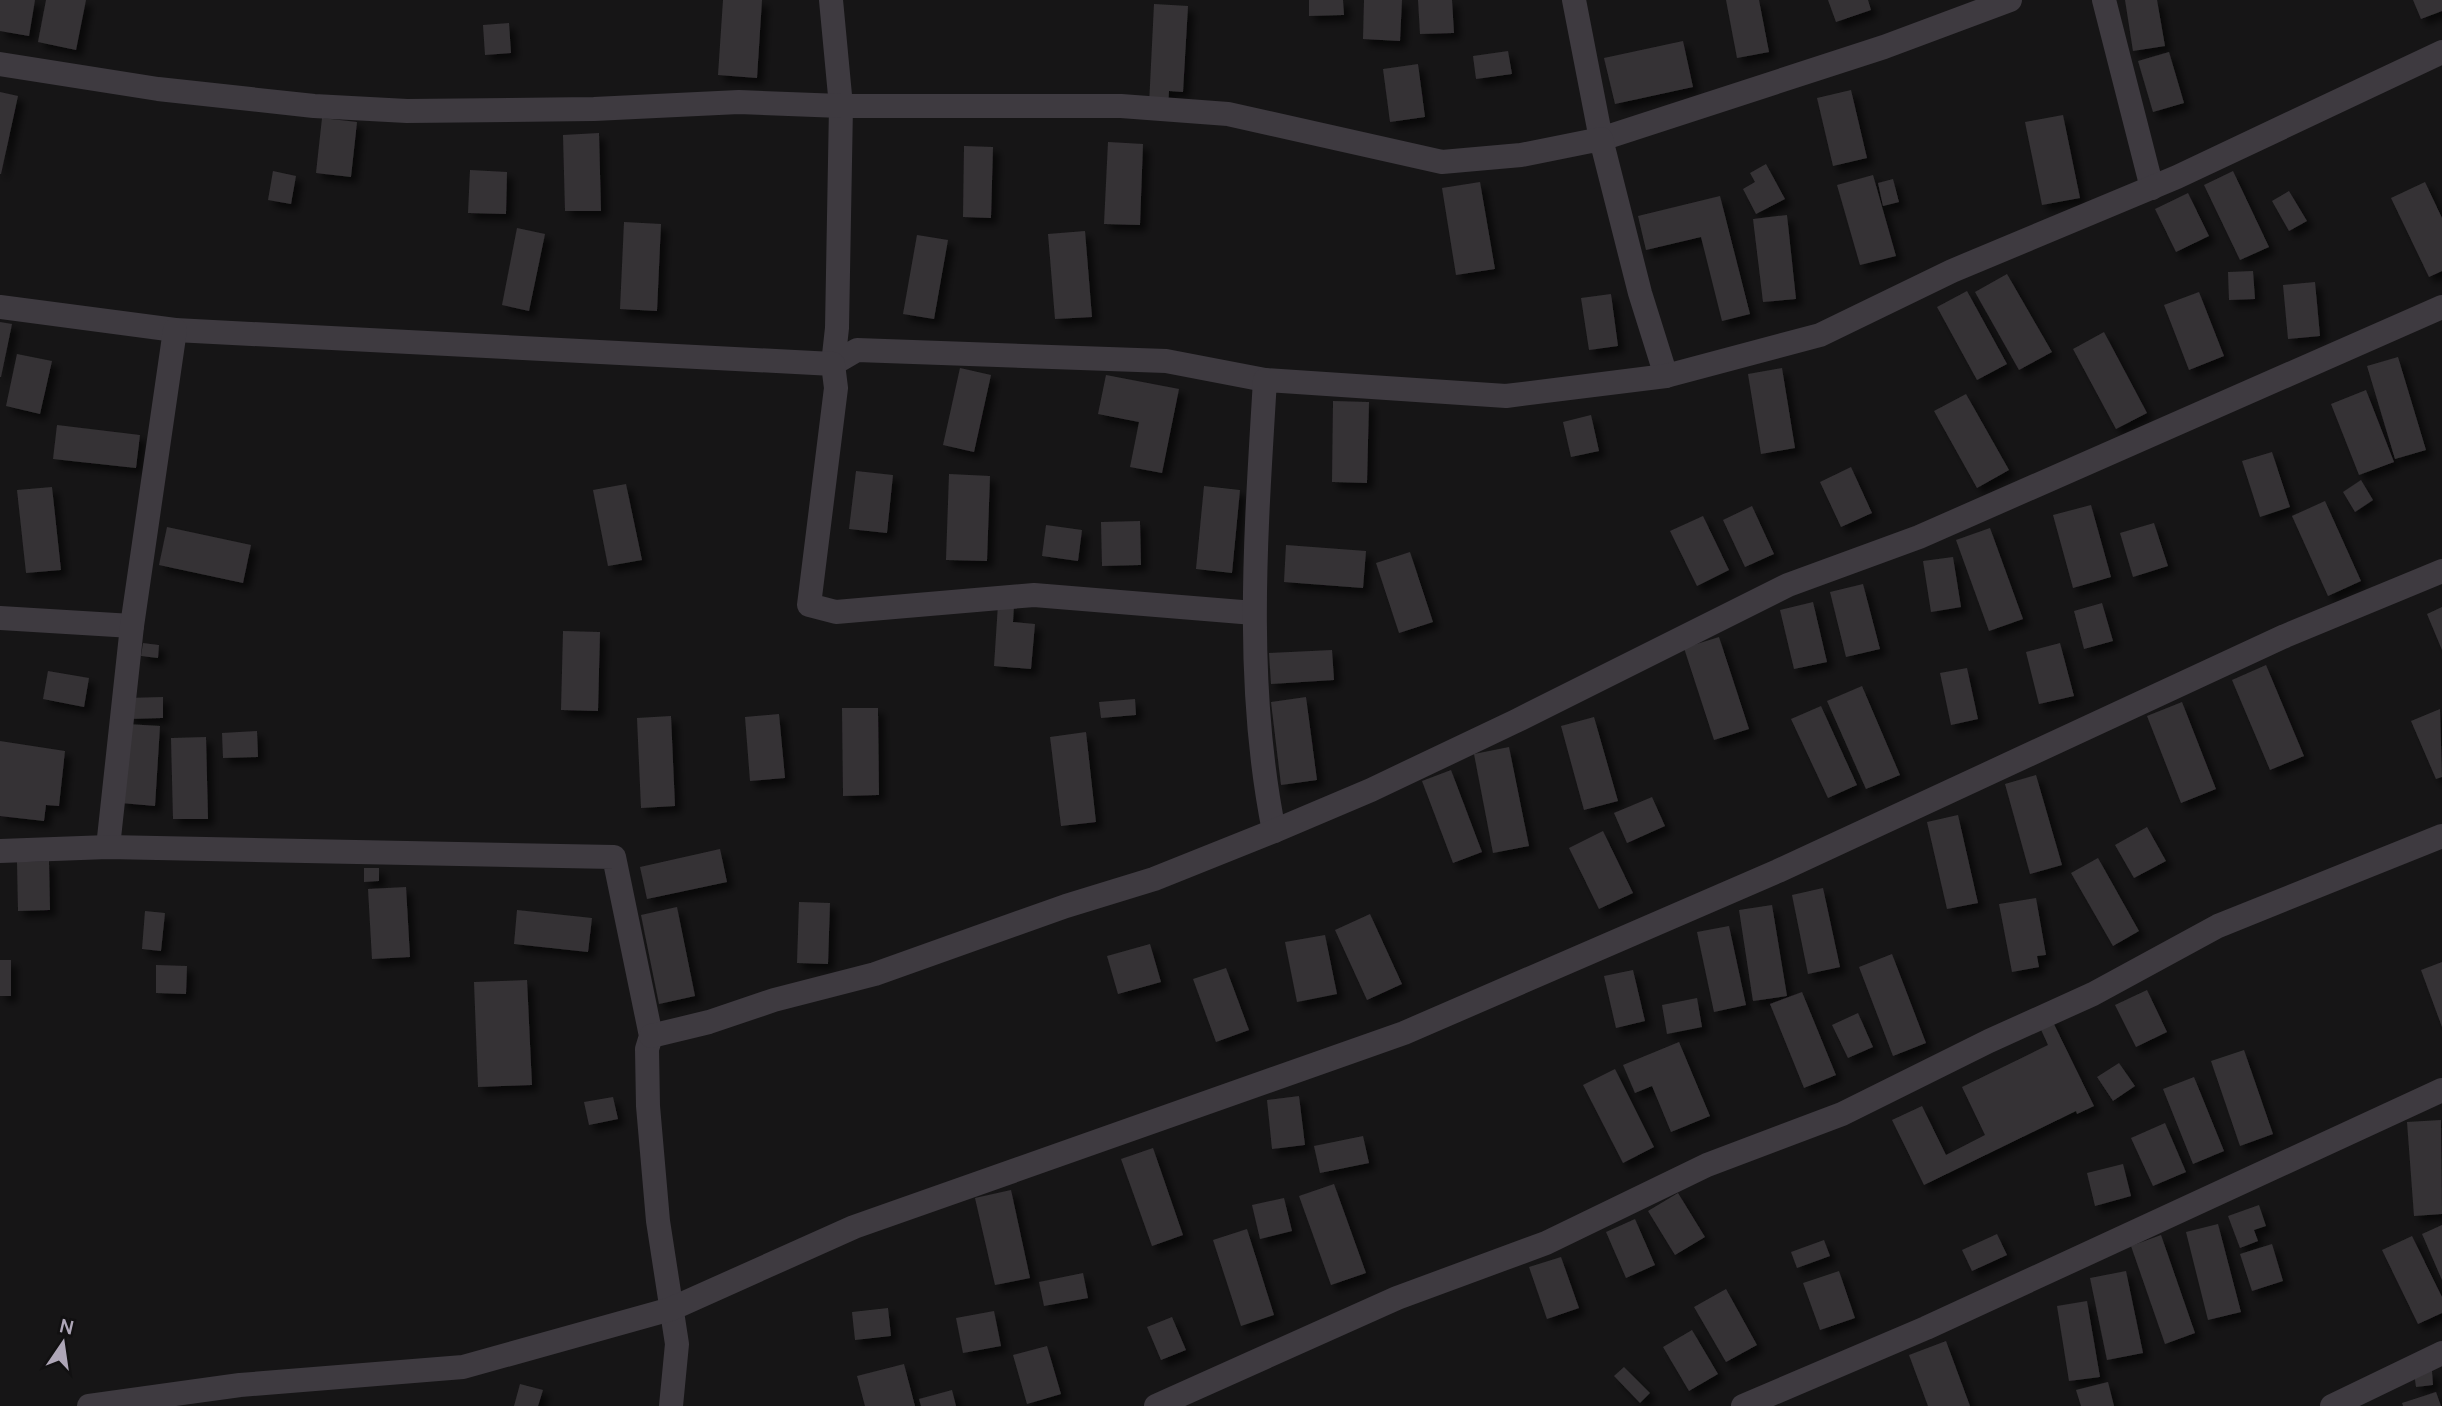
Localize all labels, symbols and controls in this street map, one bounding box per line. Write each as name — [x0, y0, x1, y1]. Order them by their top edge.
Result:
north arrow — [28, 1308, 98, 1378]
text: N — [57, 1312, 76, 1341]

